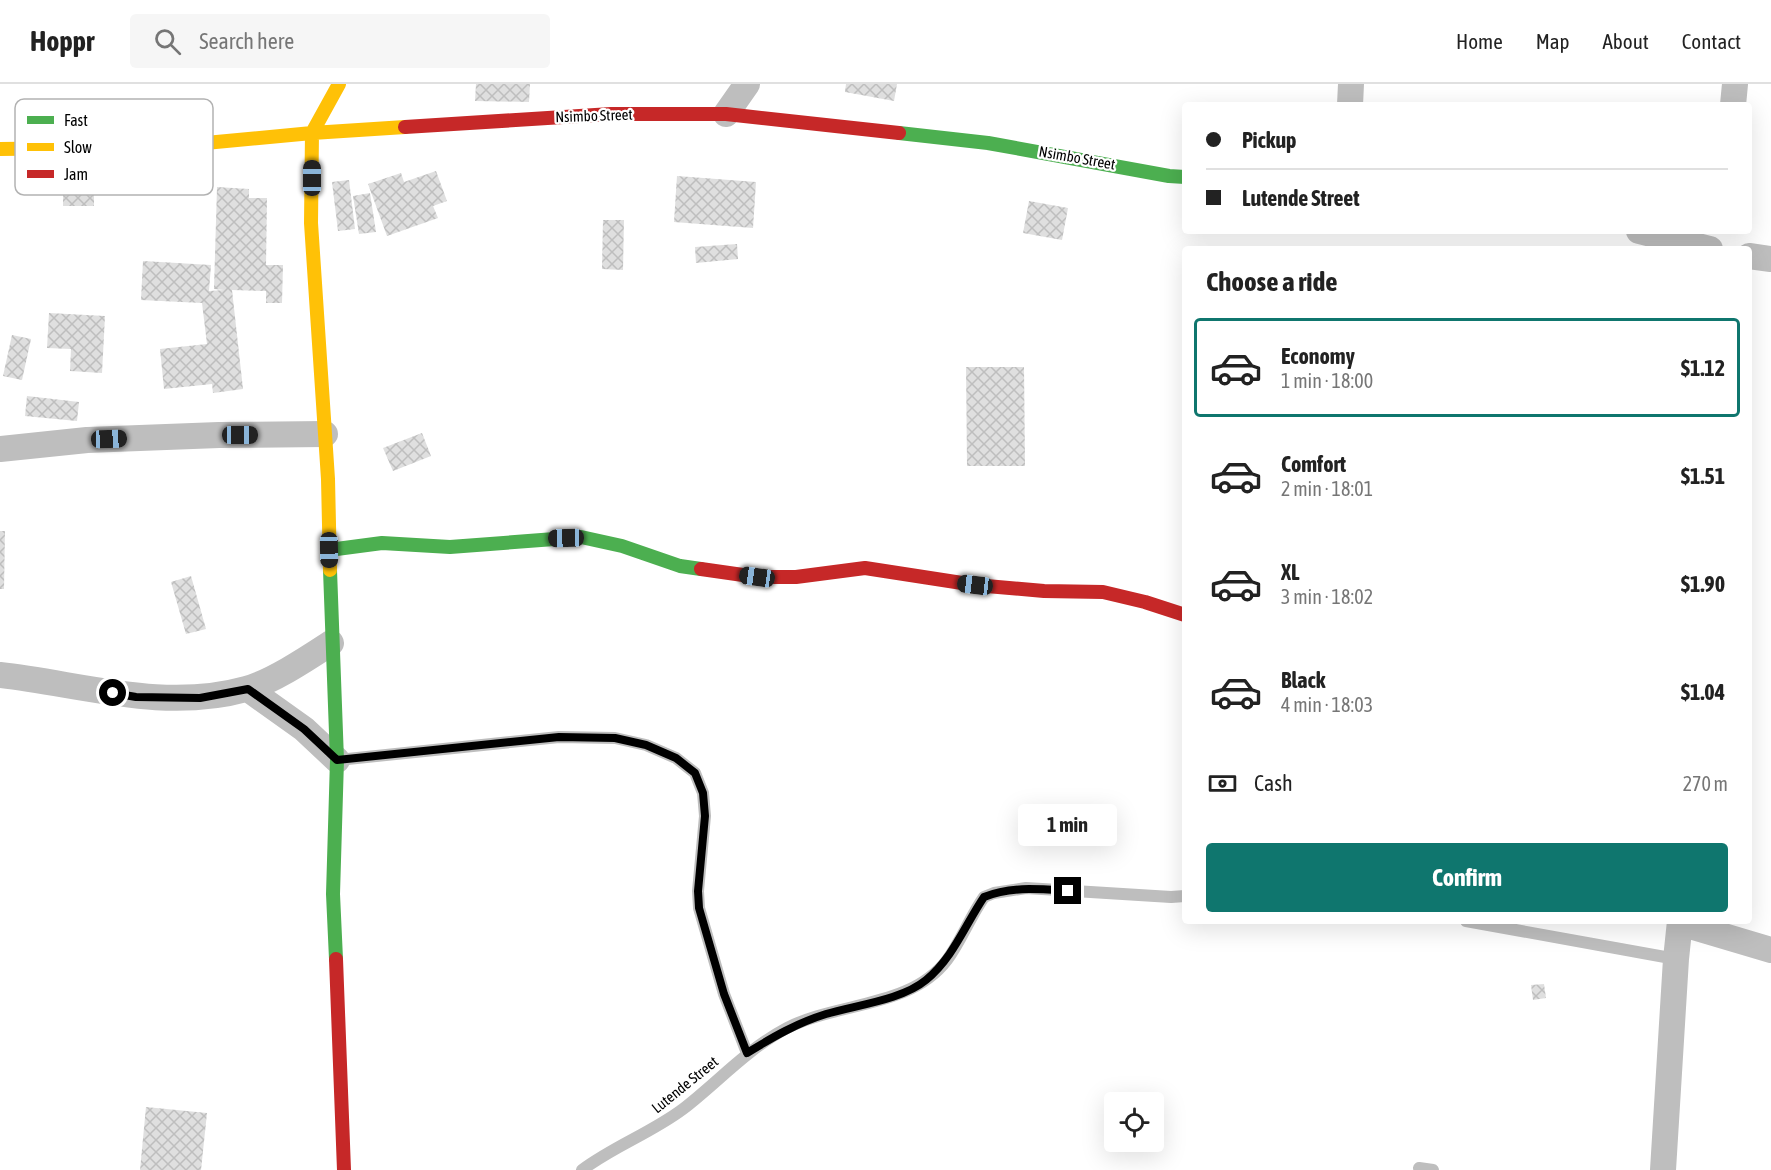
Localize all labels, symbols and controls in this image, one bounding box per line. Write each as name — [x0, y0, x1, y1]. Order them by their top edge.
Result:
search box — [130, 14, 550, 68]
text: Hoppr — [30, 25, 94, 57]
icon: search — [151, 25, 184, 58]
text: Search here — [199, 28, 294, 54]
text: Home — [1456, 29, 1503, 53]
text: Map — [1536, 29, 1570, 53]
text: About — [1603, 29, 1649, 53]
text: Contact — [1682, 29, 1741, 53]
legend — [15, 99, 213, 195]
street label: Nsimbo Street — [555, 106, 633, 125]
text: Fast — [64, 111, 88, 129]
text: Pickup — [1242, 127, 1297, 153]
text: Slow — [64, 138, 92, 156]
street label: Nsimbo Street — [1037, 142, 1117, 173]
car — [303, 160, 321, 196]
text: Jam — [64, 165, 88, 183]
text: Lutende Street — [1242, 185, 1360, 211]
text: Choose a ride — [1206, 266, 1338, 297]
icon: car — [1209, 341, 1263, 395]
text: Economy — [1281, 343, 1355, 369]
text: $1.12 — [1681, 355, 1725, 381]
text: 1 min · 18:00 — [1281, 369, 1373, 392]
car — [222, 426, 258, 444]
car — [91, 429, 127, 449]
icon: car — [1209, 449, 1263, 503]
text: Comfort — [1281, 451, 1346, 477]
text: $1.51 — [1681, 463, 1725, 489]
text: 2 min · 18:01 — [1281, 477, 1373, 500]
car — [548, 529, 584, 547]
car — [320, 532, 338, 568]
icon: car — [1209, 557, 1263, 611]
text: XL — [1281, 559, 1299, 585]
car — [738, 566, 776, 588]
text: $1.90 — [1681, 571, 1725, 597]
car — [956, 574, 994, 596]
text: 3 min · 18:02 — [1281, 585, 1373, 608]
icon: car — [1209, 665, 1263, 719]
text: Black — [1281, 667, 1325, 693]
route start — [99, 679, 126, 706]
text: $1.04 — [1681, 679, 1725, 705]
text: 4 min · 18:03 — [1281, 693, 1373, 716]
icon: cash — [1206, 767, 1239, 800]
text: Cash — [1254, 770, 1293, 796]
text: 270 m — [1683, 772, 1728, 795]
callout: 1 min — [1018, 804, 1118, 846]
text: 1 min — [1047, 813, 1088, 836]
button: Confirm — [1206, 843, 1728, 912]
route end — [1054, 877, 1081, 904]
street label: Lutende Street — [648, 1053, 721, 1116]
map controls — [1104, 1092, 1164, 1152]
button: locate — [1104, 1092, 1164, 1152]

